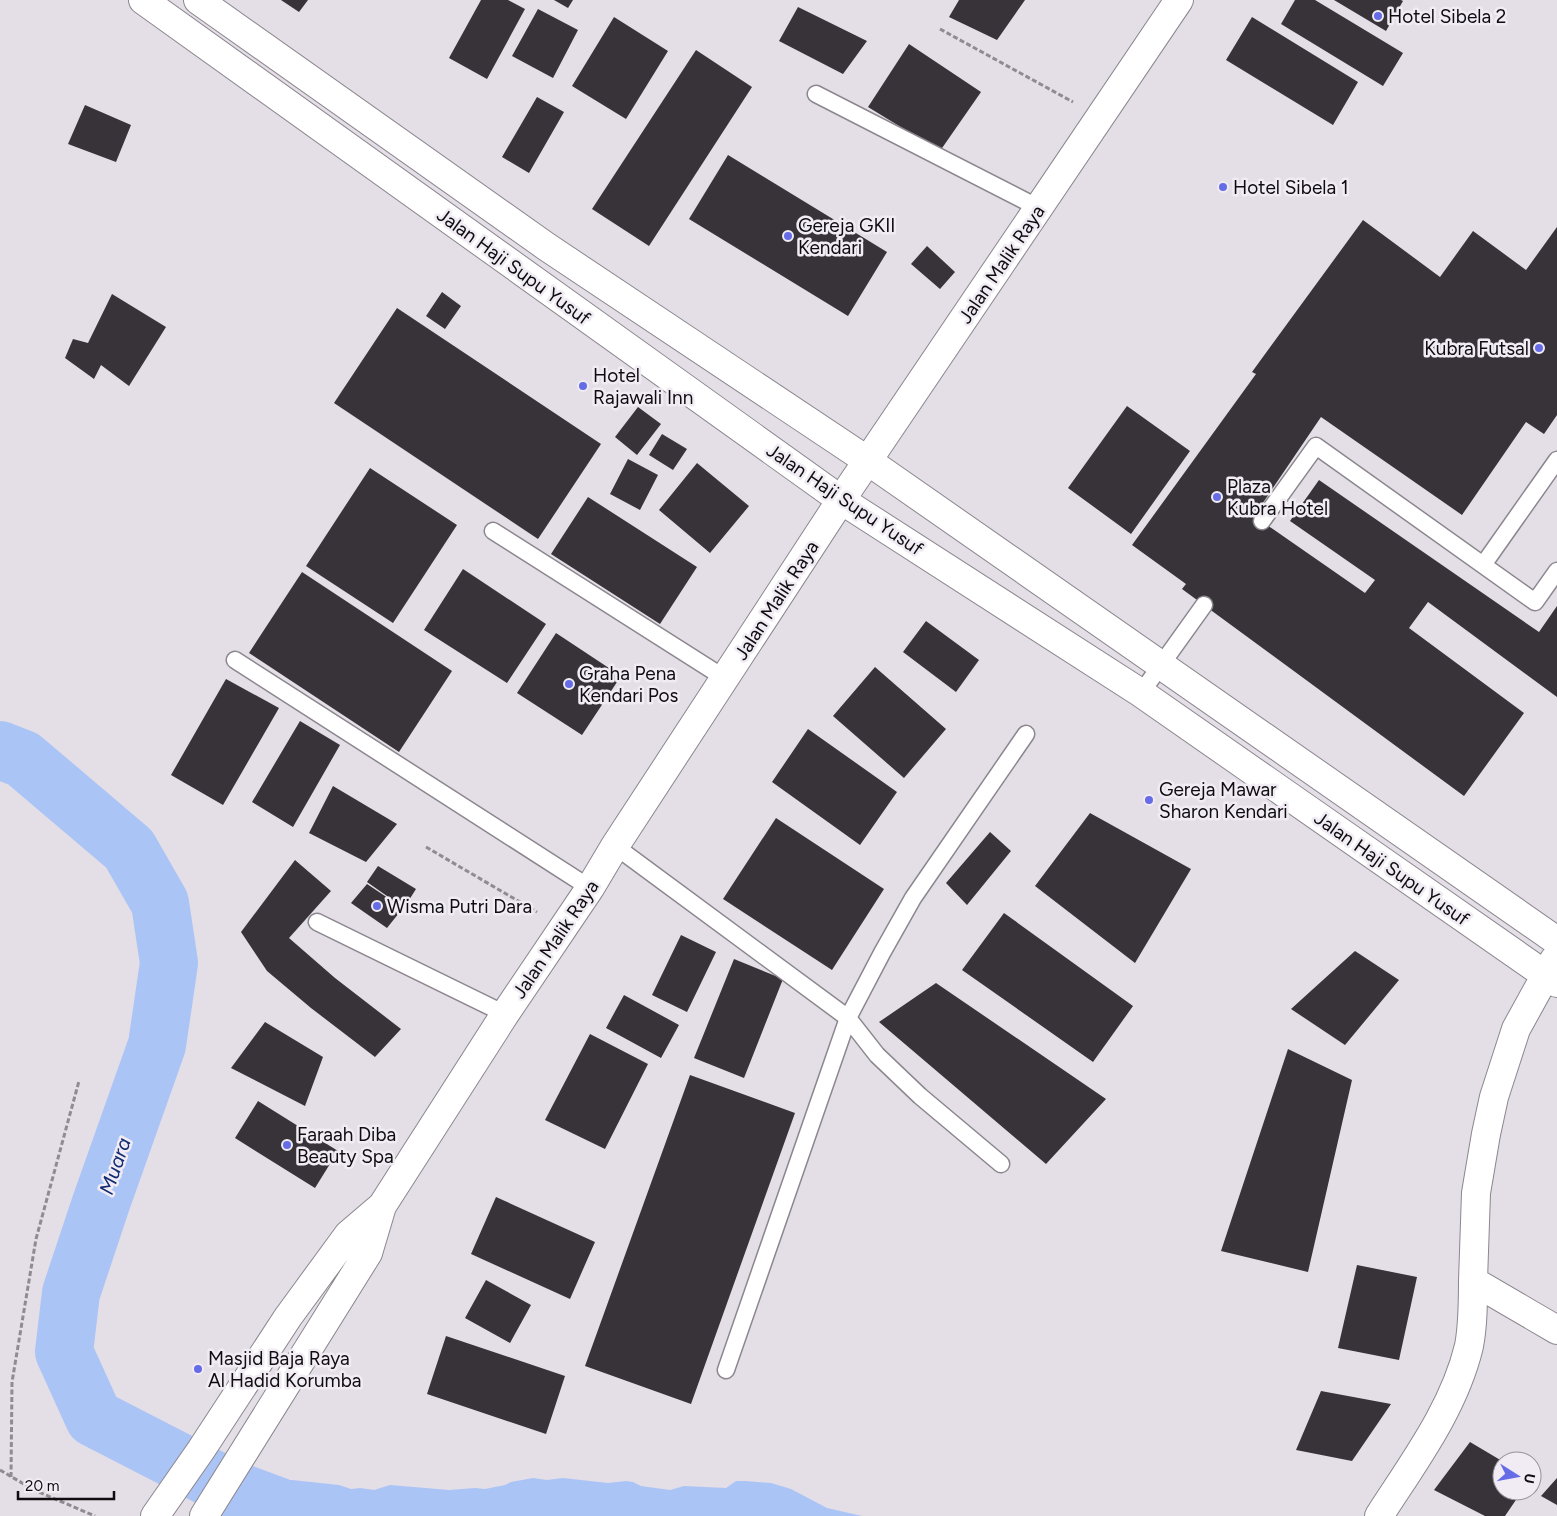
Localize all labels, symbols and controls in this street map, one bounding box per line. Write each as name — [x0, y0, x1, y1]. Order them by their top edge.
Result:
place label: Hotel Sibela 2 — [1388, 5, 1506, 28]
marker: Hotel Sibela 2 — [1372, 10, 1384, 22]
place label: Hotel Sibela 1 — [1233, 176, 1349, 199]
marker: Hotel Sibela 1 — [1217, 181, 1229, 193]
street label: Jalan Malik Raya — [953, 201, 1049, 328]
street label: Jalan Haji Supu Yusuf — [433, 203, 595, 330]
place label: Gereja GKII Kendari — [798, 214, 895, 259]
marker: Gereja GKII Kendari — [782, 230, 794, 242]
place label: Kubra Futsal — [1424, 337, 1529, 360]
marker: Kubra Futsal — [1533, 342, 1545, 354]
place label: Hotel Rajawali Inn — [593, 364, 693, 409]
marker: Hotel Rajawali Inn — [577, 380, 589, 392]
street label: Jalan Haji Supu Yusuf — [762, 439, 927, 560]
place label: Plaza Kubra Hotel — [1227, 475, 1328, 520]
marker: Plaza Kubra Hotel — [1211, 491, 1223, 503]
street label: Jalan Malik Raya — [729, 536, 824, 664]
place label: Graha Pena Kendari Pos — [579, 662, 679, 707]
marker: Graha Pena Kendari Pos — [563, 678, 575, 690]
place label: Gereja Mawar Sharon Kendari — [1159, 778, 1288, 823]
marker: Gereja Mawar Sharon Kendari — [1143, 794, 1155, 806]
street label: Jalan Haji Supu Yusuf — [1310, 806, 1474, 930]
street label: Jalan Malik Raya — [507, 876, 603, 1003]
place label: Wisma Putri Dara — [387, 895, 532, 918]
marker: Wisma Putri Dara — [371, 900, 383, 912]
place label: Faraah Diba Beauty Spa — [297, 1123, 396, 1168]
water label: Muara — [94, 1134, 136, 1198]
marker: Faraah Diba Beauty Spa — [281, 1139, 293, 1151]
place label: Masjid Baja Raya Al Hadid Korumba — [208, 1347, 362, 1392]
marker: Masjid Baja Raya Al Hadid Korumba — [192, 1363, 204, 1375]
north arrow — [1492, 1451, 1542, 1501]
scale bar — [18, 1468, 114, 1500]
text: U — [1520, 1472, 1539, 1485]
text: 20 m — [25, 1477, 59, 1495]

